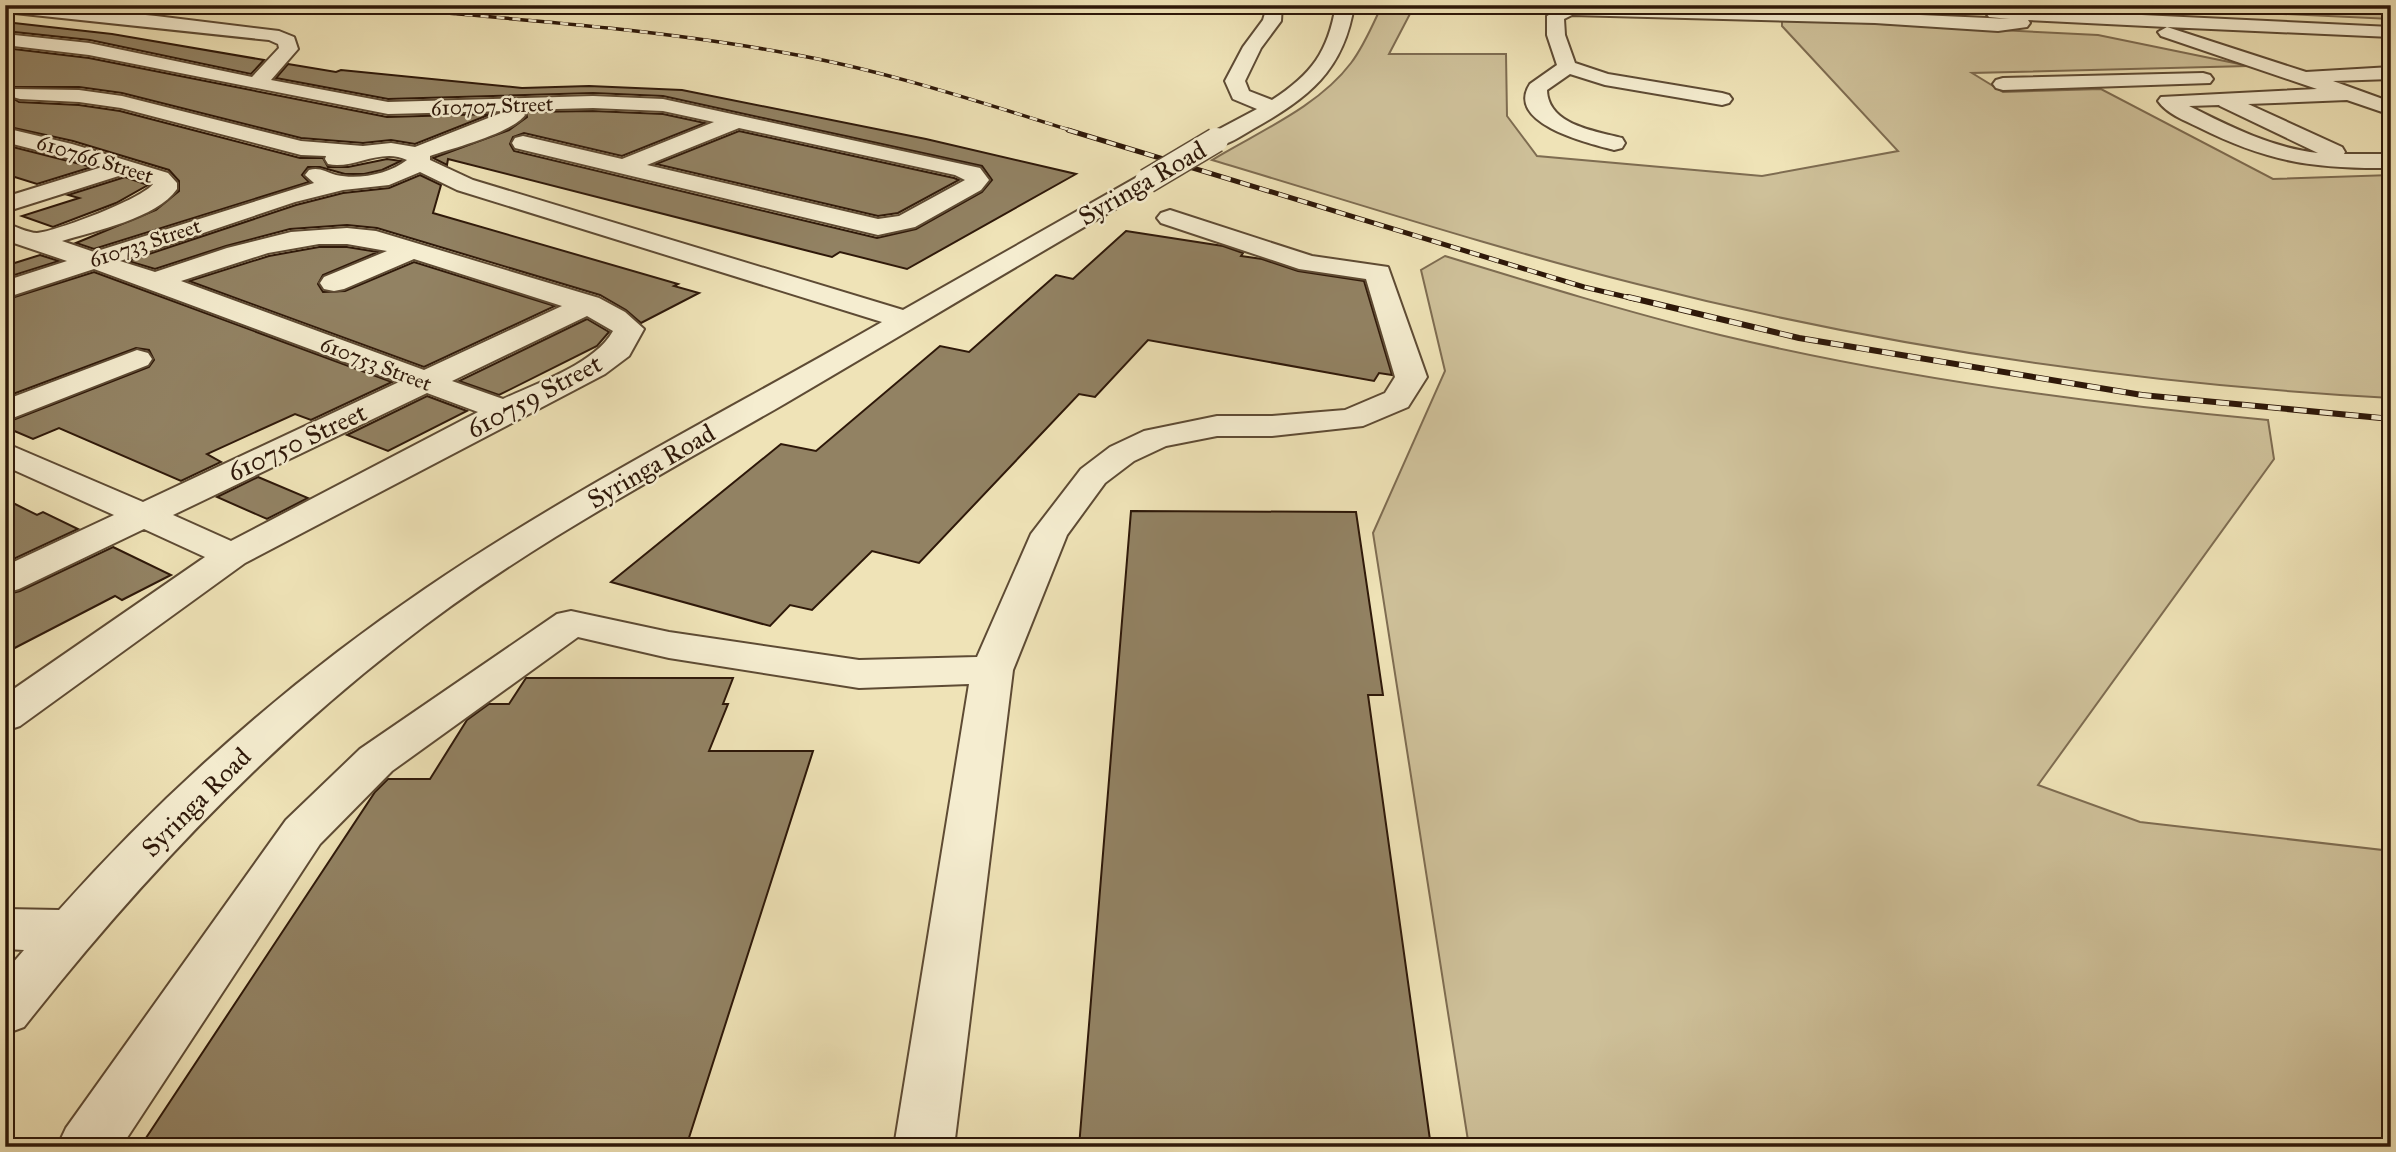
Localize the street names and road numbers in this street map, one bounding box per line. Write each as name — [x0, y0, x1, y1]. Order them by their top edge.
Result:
street label: 610707 Street — [430, 91, 554, 121]
street label: 610766 Street — [34, 129, 157, 189]
street label: Syringa Road — [1072, 134, 1212, 232]
street label: 610733 Street — [86, 213, 205, 273]
street label: 610753 Street — [317, 331, 436, 397]
street label: 610759 Street — [461, 347, 607, 445]
street label: 610750 Street — [222, 396, 372, 488]
street label: Syringa Road — [581, 417, 721, 515]
street label: Syringa Road — [134, 740, 258, 864]

